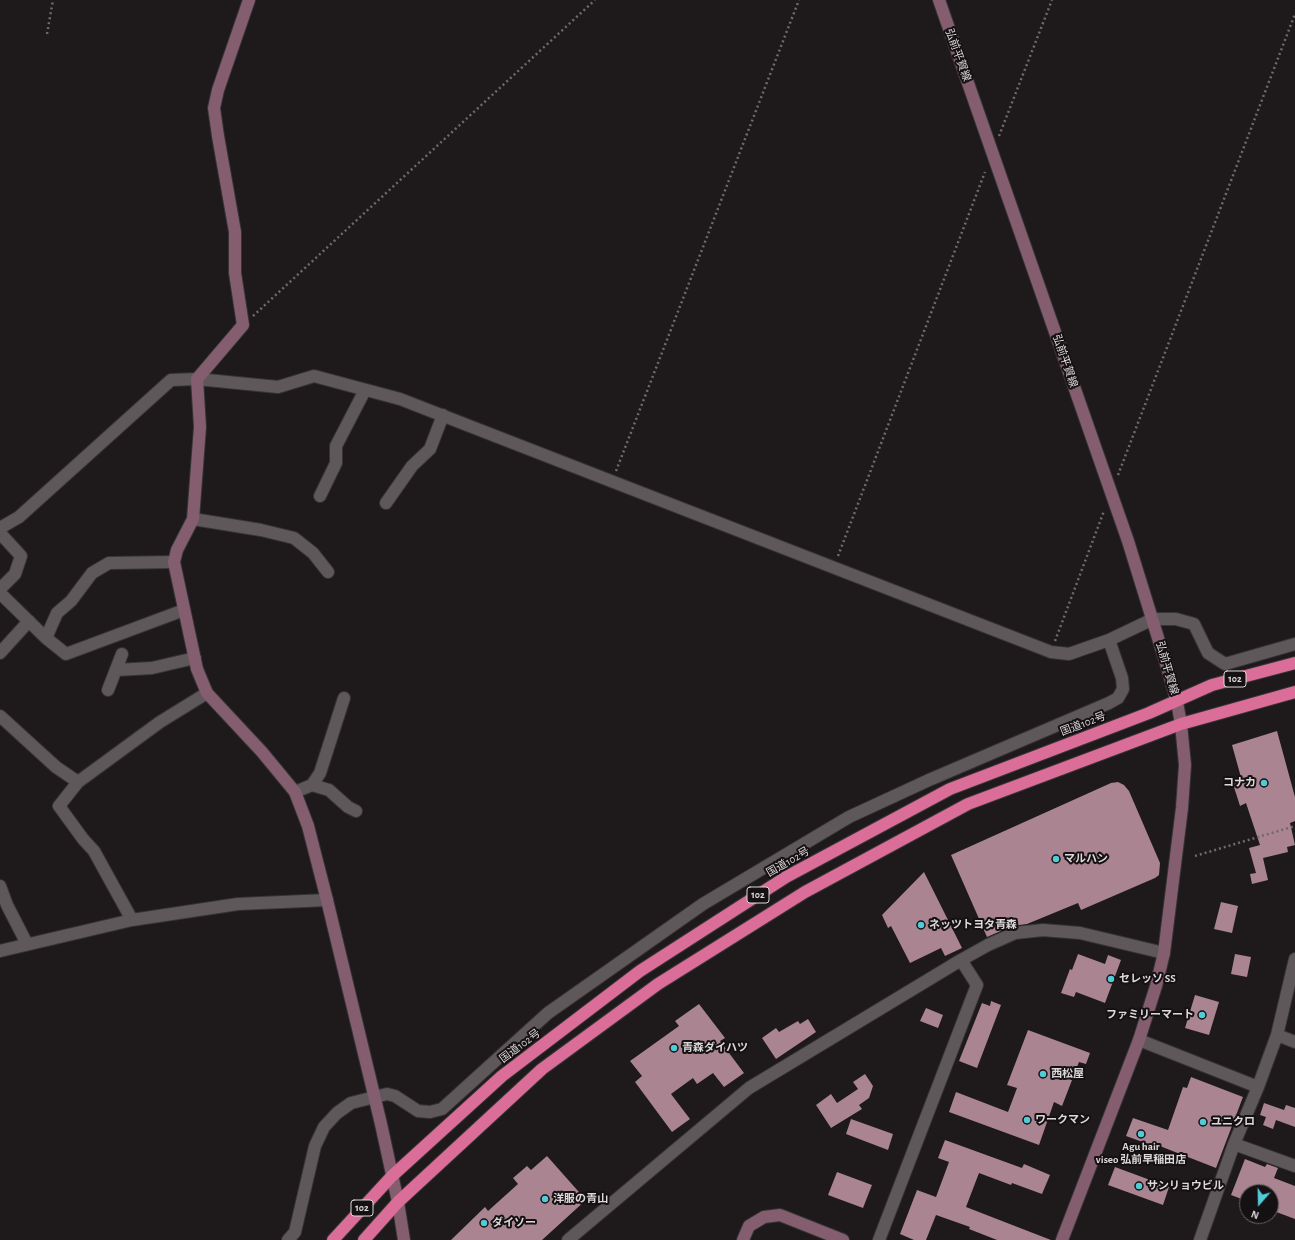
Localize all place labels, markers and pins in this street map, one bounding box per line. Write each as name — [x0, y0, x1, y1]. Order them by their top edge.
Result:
place label: コナカ — [1223, 776, 1256, 790]
marker: コナカ — [1259, 778, 1269, 788]
place label: マルハン — [1064, 852, 1108, 866]
marker: マルハン — [1051, 854, 1061, 864]
place label: ネッツトヨタ青森 — [929, 918, 1017, 932]
marker: ネッツトヨタ青森 — [916, 920, 926, 930]
place label: セレッソ SS — [1119, 972, 1176, 986]
marker: セレッソ SS — [1106, 974, 1116, 984]
place label: ファミリーマート — [1106, 1008, 1194, 1022]
marker: ファミリーマート — [1197, 1010, 1207, 1020]
place label: 青森ダイハツ — [682, 1041, 748, 1055]
marker: 青森ダイハツ — [669, 1043, 679, 1053]
place label: 西松屋 — [1051, 1067, 1084, 1081]
marker: 西松屋 — [1038, 1069, 1048, 1079]
place label: ワークマン — [1035, 1113, 1090, 1127]
marker: ワークマン — [1022, 1115, 1032, 1125]
place label: ユニクロ — [1211, 1115, 1255, 1129]
marker: ユニクロ — [1198, 1117, 1208, 1127]
marker: Agu hair viseo 弘前早稲田店 — [1136, 1129, 1146, 1139]
place label: Agu hair viseo 弘前早稲田店 — [1096, 1140, 1186, 1166]
place label: サンリョウビル — [1147, 1179, 1224, 1193]
marker: サンリョウビル — [1134, 1181, 1144, 1191]
place label: 洋服の青山 — [553, 1192, 608, 1206]
marker: 洋服の青山 — [540, 1194, 550, 1204]
place label: ダイソー — [492, 1216, 536, 1230]
marker: ダイソー — [479, 1218, 489, 1228]

